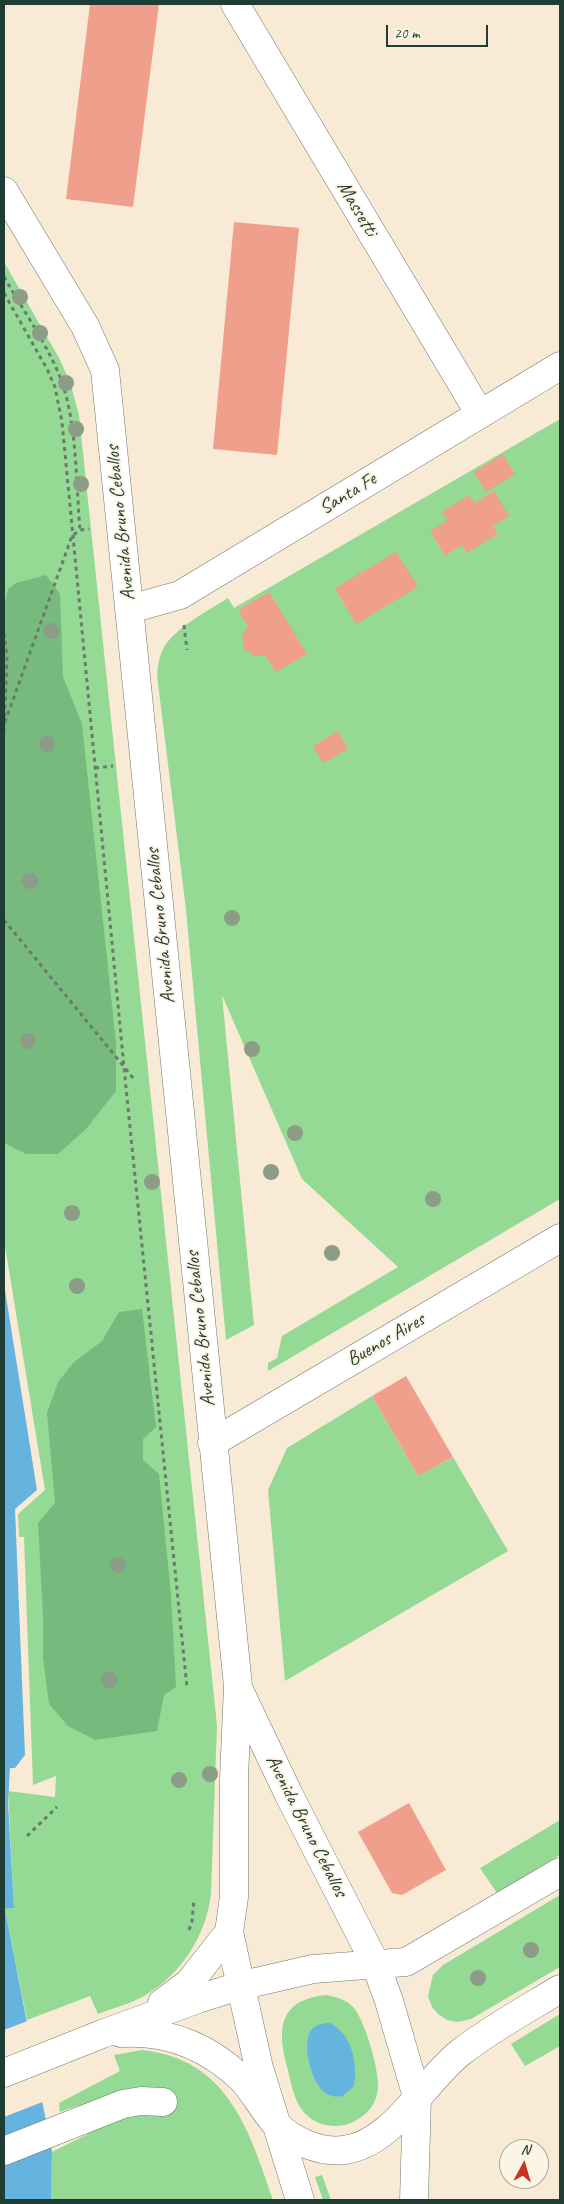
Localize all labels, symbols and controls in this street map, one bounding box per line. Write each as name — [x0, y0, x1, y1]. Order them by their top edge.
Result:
scale bar — [389, 15, 492, 47]
text: 20 m — [394, 24, 420, 43]
street label: Massetti — [331, 177, 383, 241]
street label: Avenida Bruno Ceballos — [101, 444, 141, 602]
street label: Santa Fe — [315, 468, 381, 520]
street label: Avenida Bruno Ceballos — [141, 847, 181, 1005]
street label: Avenida Bruno Ceballos — [181, 1250, 221, 1408]
street label: Buenos Aires — [343, 1308, 429, 1372]
street label: Avenida Bruno Ceballos — [260, 1751, 352, 1901]
north arrow — [499, 2139, 549, 2189]
text: N — [520, 2141, 531, 2158]

